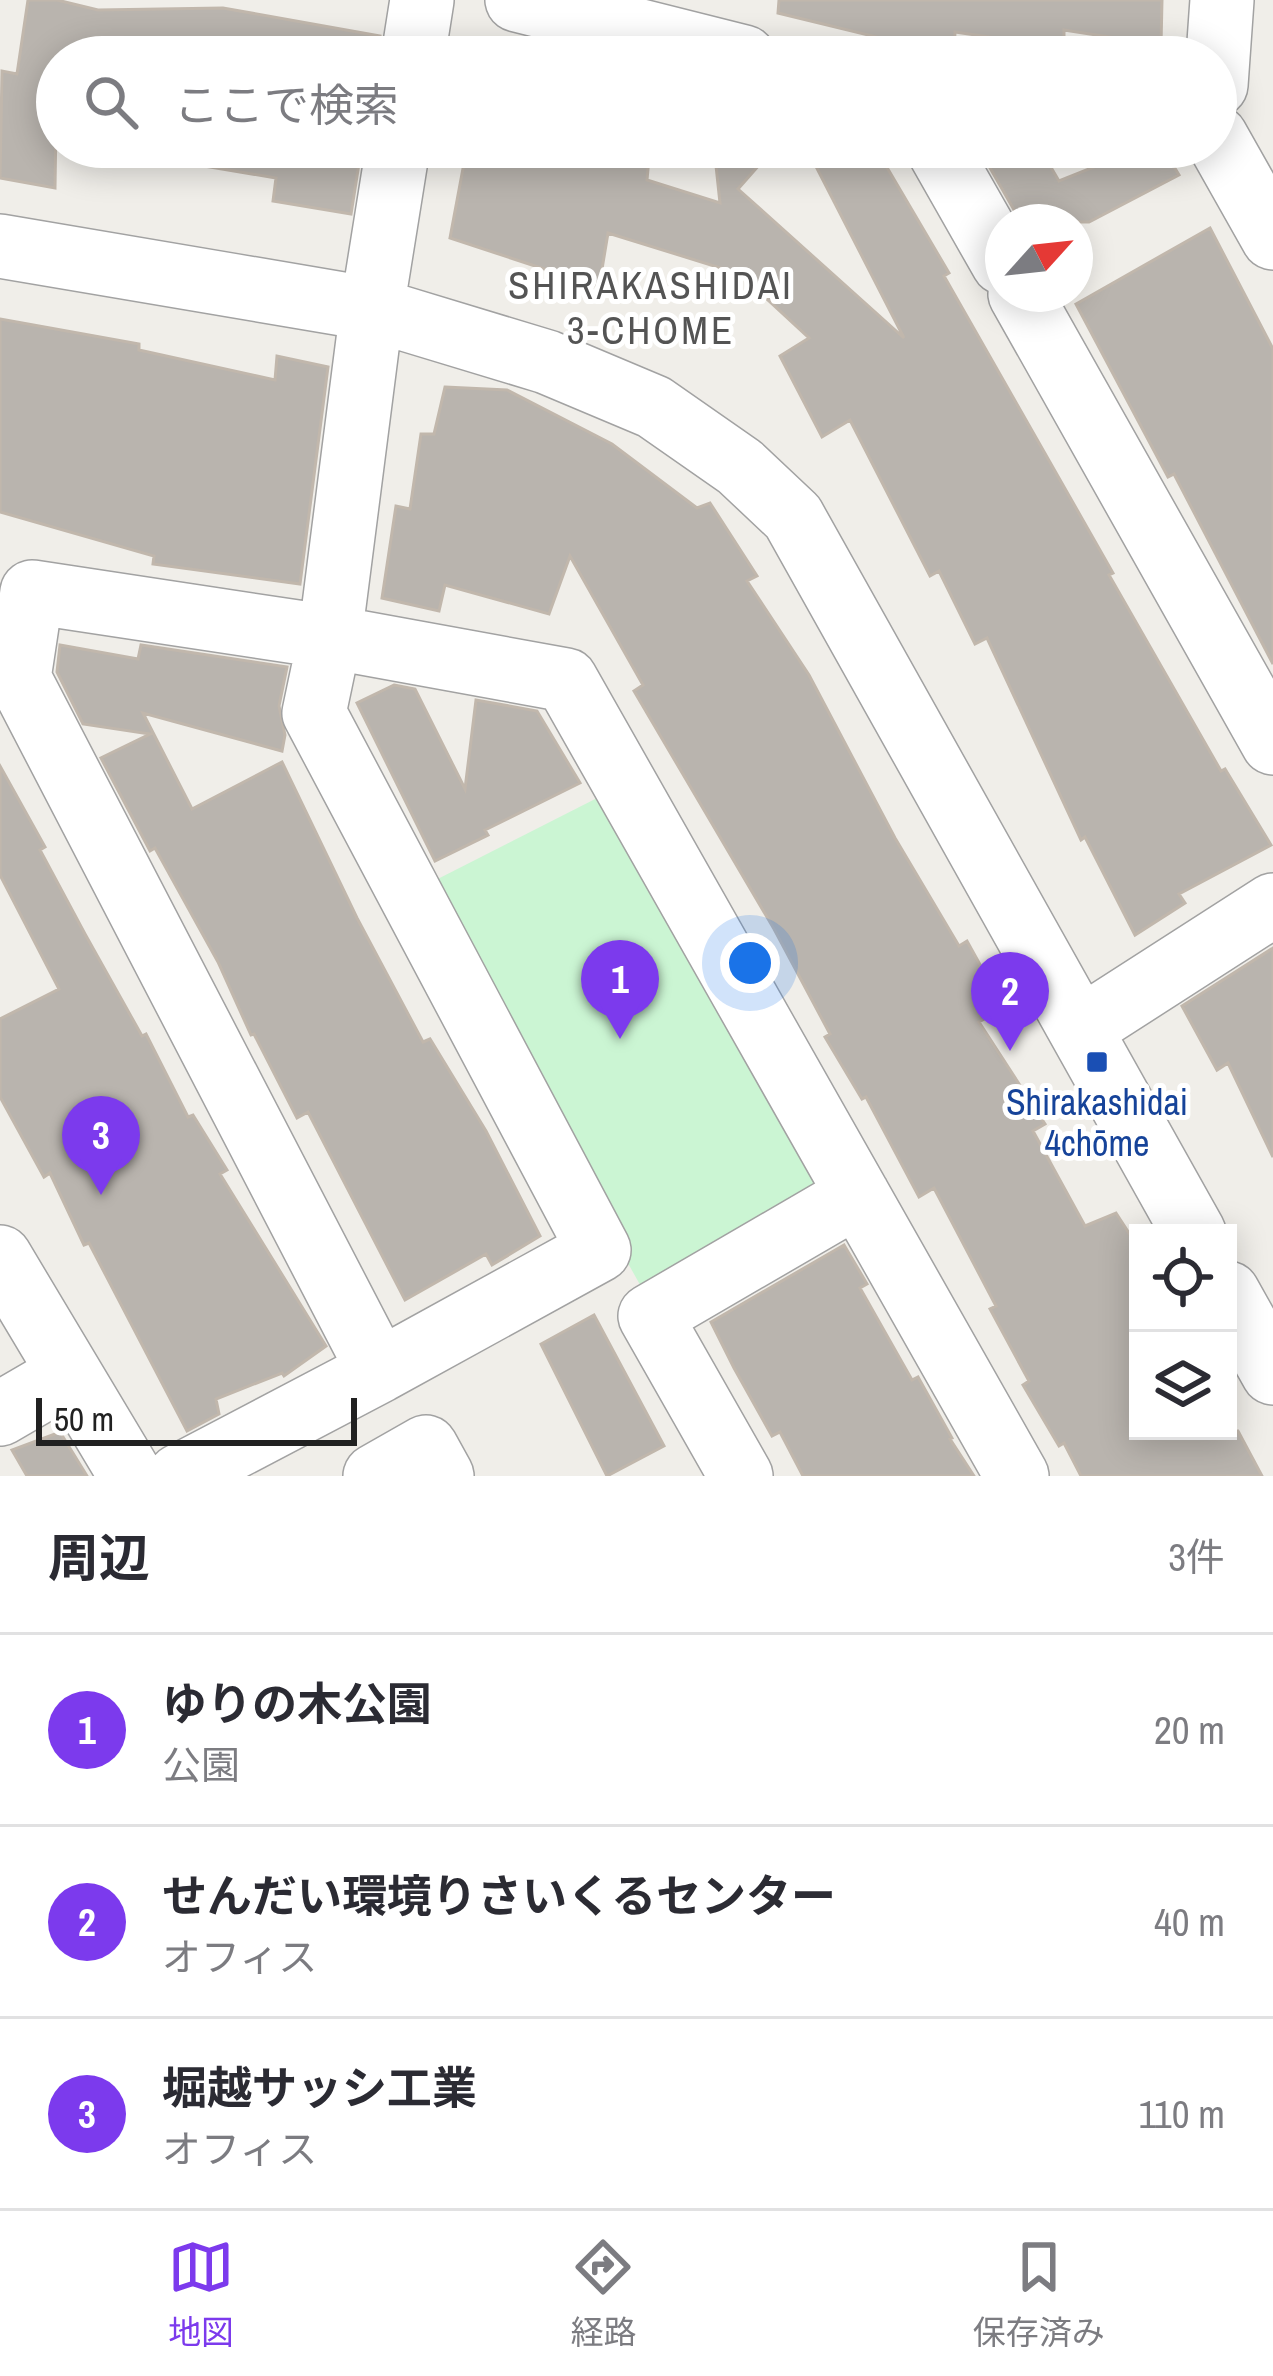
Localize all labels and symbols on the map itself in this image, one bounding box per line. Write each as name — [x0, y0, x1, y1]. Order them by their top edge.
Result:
north arrow — [985, 204, 1093, 312]
district label: SHIRAKASHIDAI 3-CHOME — [508, 259, 794, 356]
your location — [720, 933, 780, 993]
pin: 1 — [581, 940, 659, 1039]
pin: 2 — [971, 952, 1049, 1051]
marker: Shirakashidai 4chōme — [1084, 1049, 1110, 1075]
place label: Shirakashidai 4chōme — [1006, 1078, 1188, 1167]
pin: 3 — [62, 1096, 140, 1195]
scale bar — [36, 1392, 357, 1445]

